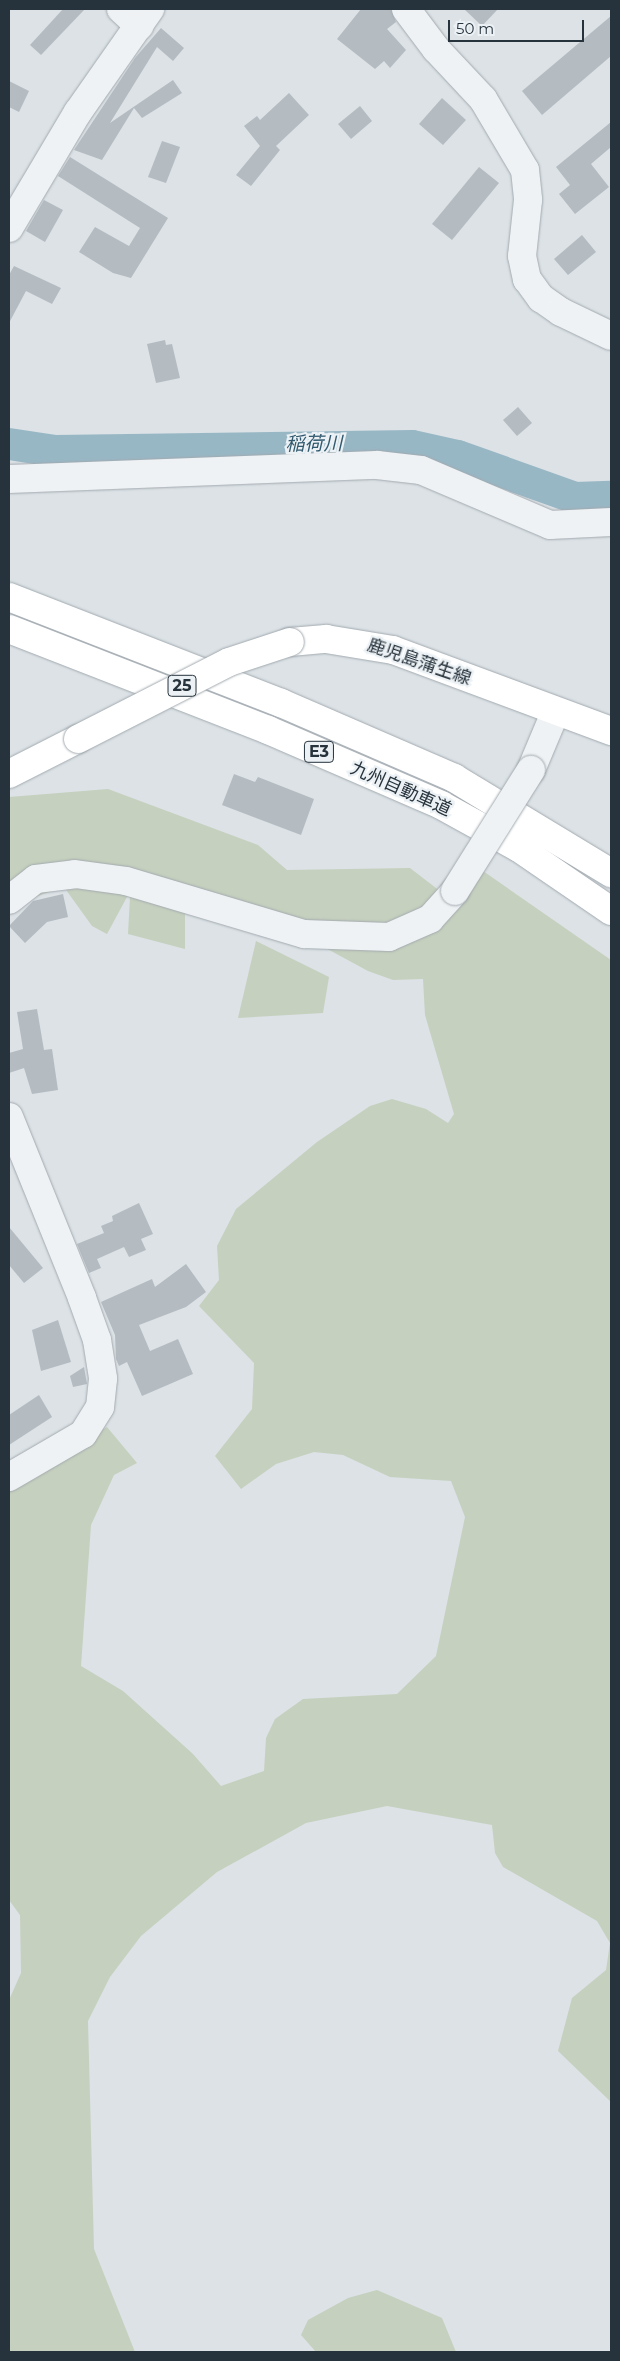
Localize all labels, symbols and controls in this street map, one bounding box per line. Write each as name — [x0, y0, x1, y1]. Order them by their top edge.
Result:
scale bar — [450, 10, 586, 42]
text: 50 m — [456, 19, 494, 38]
water label: 稲荷川 — [285, 432, 343, 456]
street label: 鹿児島蒲生線 — [364, 634, 474, 690]
road number: 25 — [167, 672, 197, 699]
road number: E3 — [303, 739, 335, 766]
street label: 九州自動車道 — [347, 757, 455, 821]

